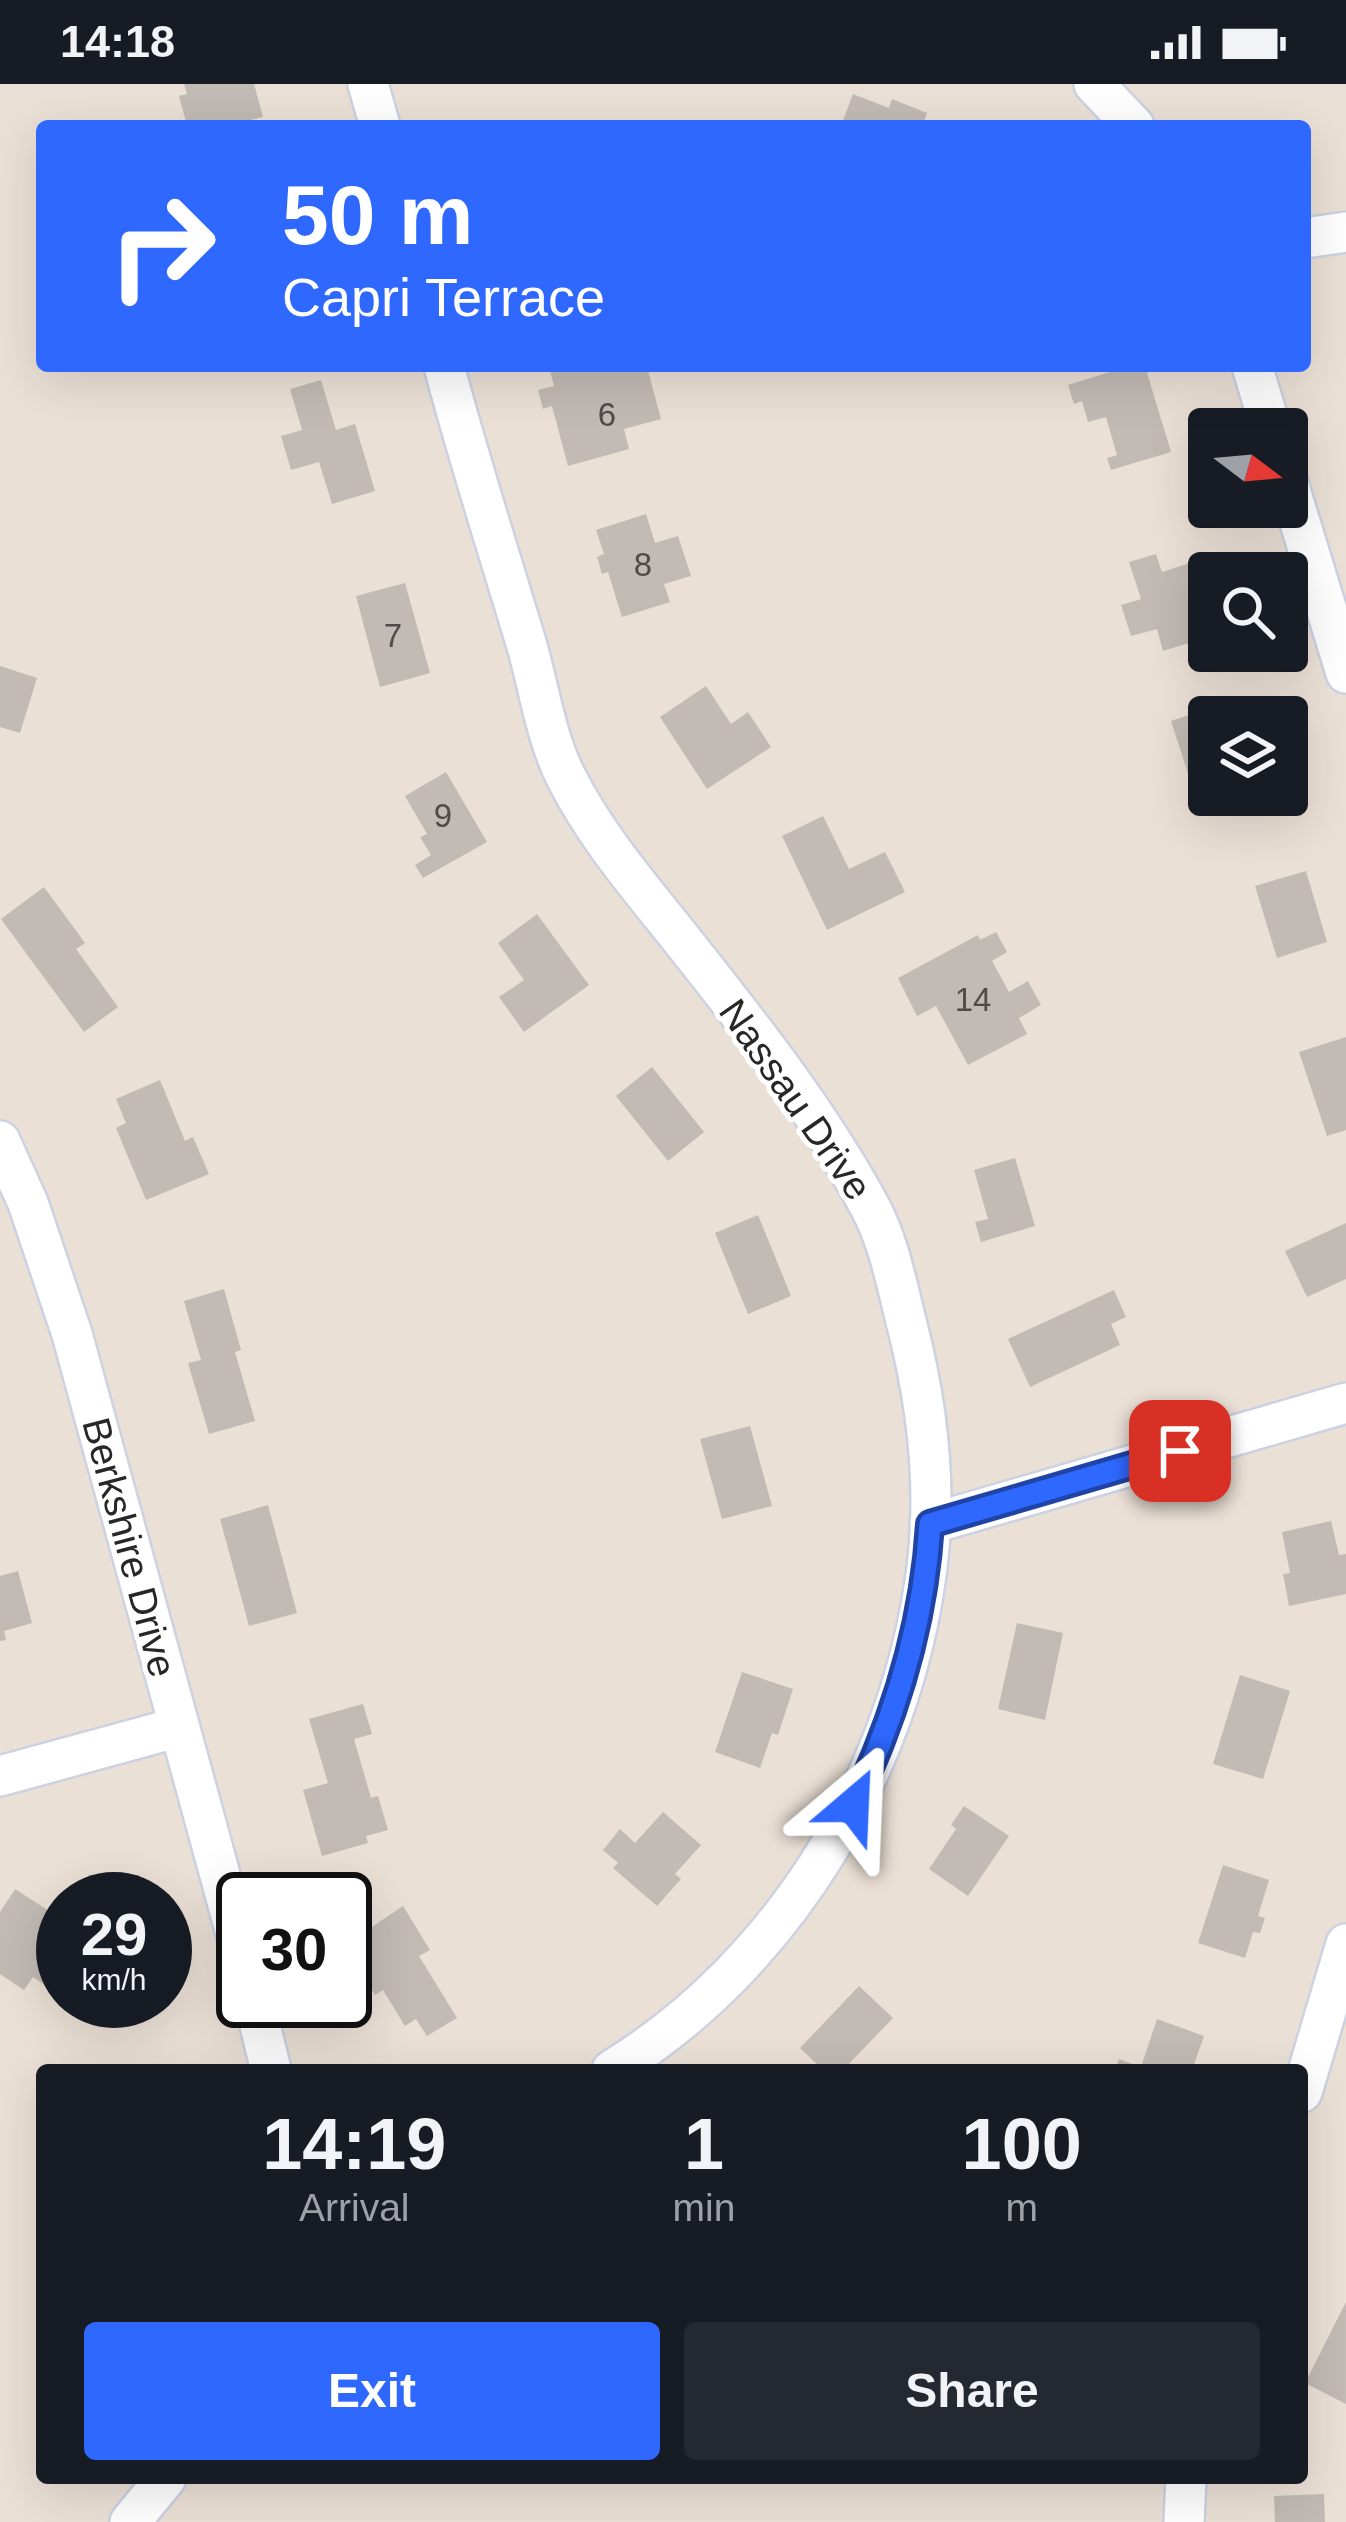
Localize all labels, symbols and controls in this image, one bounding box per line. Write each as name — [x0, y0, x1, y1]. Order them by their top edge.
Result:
text: 14:18 — [60, 16, 175, 67]
icon: right — [84, 168, 240, 324]
text: 50 m — [282, 168, 473, 262]
text: Capri Terrace — [282, 267, 605, 327]
house number: 6 — [598, 396, 616, 433]
north arrow — [1188, 408, 1308, 528]
map controls — [1188, 408, 1308, 816]
house number: 8 — [634, 546, 652, 583]
button: search — [1188, 552, 1308, 672]
house number: 7 — [384, 617, 402, 654]
button: layers — [1188, 696, 1308, 816]
house number: 9 — [434, 797, 452, 834]
house number: 14 — [955, 981, 991, 1018]
street label: Nassau Drive — [711, 991, 880, 1207]
pin — [1129, 1400, 1231, 1502]
street label: Berkshire Drive — [74, 1413, 185, 1681]
icon: arrive — [1147, 1418, 1213, 1484]
position arrow — [790, 1742, 916, 1868]
speed limit sign: 30 — [216, 1872, 372, 2028]
text: 29 — [81, 1901, 147, 1968]
text: km/h — [81, 1963, 147, 1996]
text: 14:19 — [262, 2104, 446, 2184]
text: 1 — [684, 2104, 724, 2184]
text: 100 — [962, 2104, 1082, 2184]
text: Arrival — [299, 2186, 410, 2229]
text: min — [673, 2186, 735, 2229]
text: m — [1005, 2186, 1038, 2229]
button: Exit — [84, 2322, 660, 2460]
button: Share — [684, 2322, 1260, 2460]

